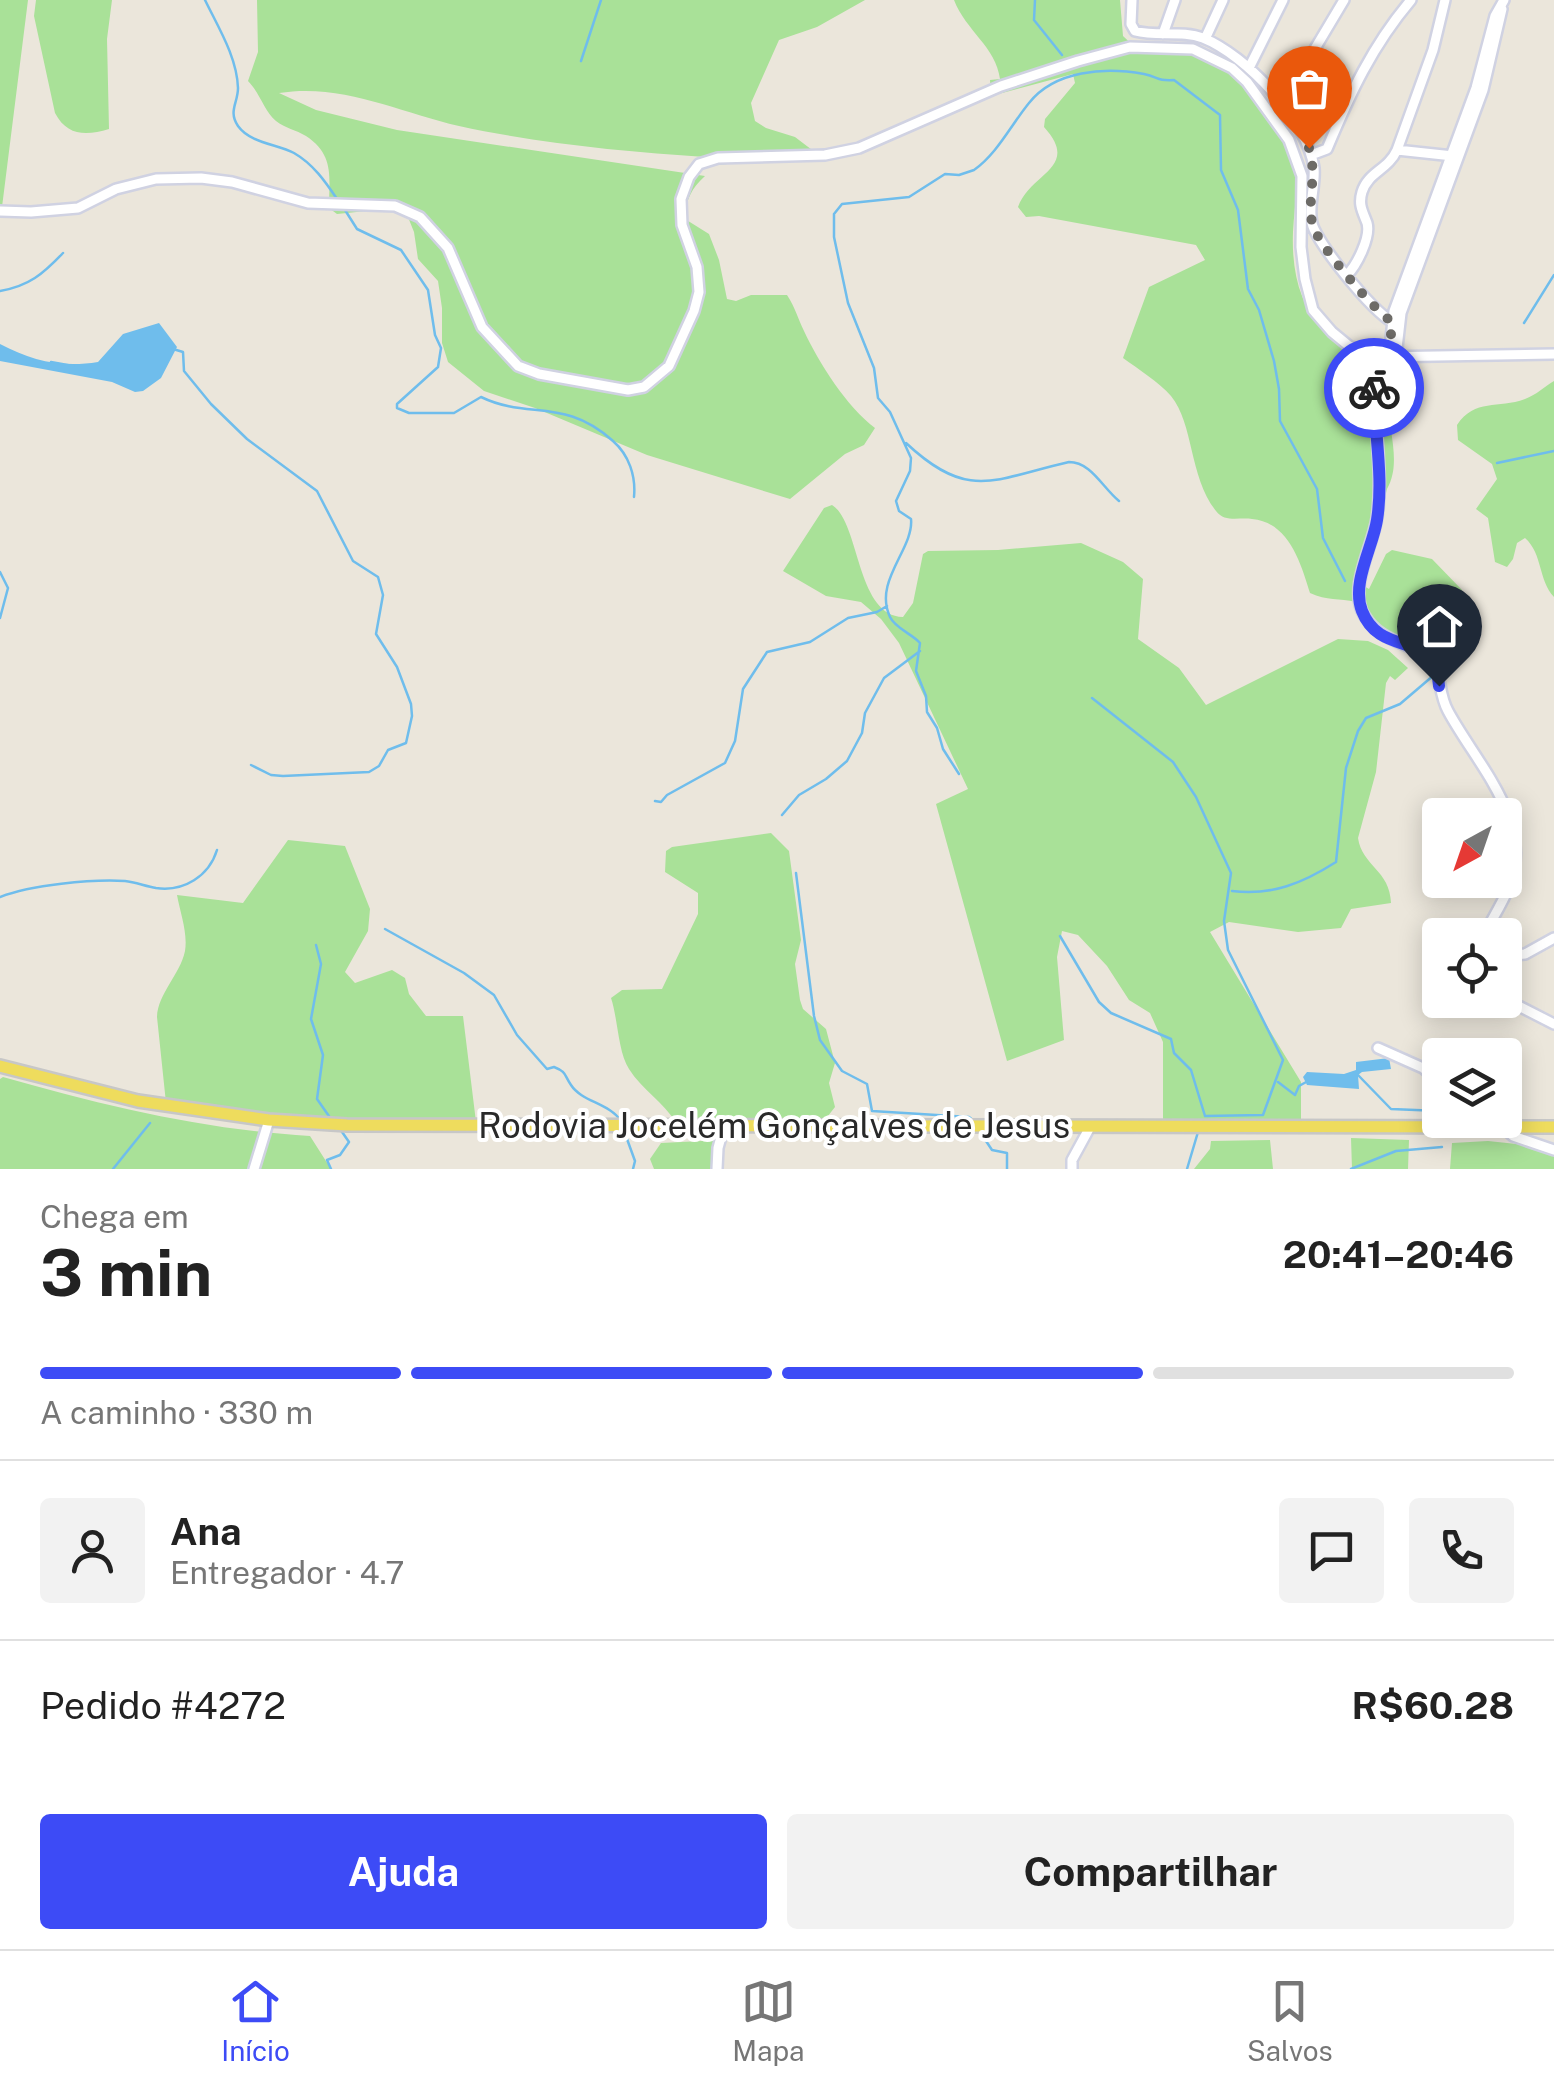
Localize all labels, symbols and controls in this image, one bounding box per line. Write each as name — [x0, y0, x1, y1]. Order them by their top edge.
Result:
pin — [1267, 46, 1352, 149]
icon: bag — [1282, 61, 1337, 116]
courier — [1324, 338, 1424, 438]
icon: bike — [1347, 361, 1402, 416]
pin — [1397, 584, 1482, 687]
icon: home — [1412, 599, 1467, 654]
north arrow — [1422, 798, 1522, 898]
map controls — [1422, 798, 1522, 1138]
button: locate — [1422, 918, 1522, 1018]
button: layers — [1422, 1038, 1522, 1138]
street label: Rodovia Jocelém Gonçalves de Jesus — [478, 1105, 1070, 1146]
text: Chega em — [40, 1198, 189, 1235]
text: 20:41–20:46 — [1283, 1232, 1514, 1277]
text: 3 min — [40, 1234, 212, 1311]
text: A caminho · 330 m — [40, 1394, 313, 1431]
button: person — [40, 1498, 145, 1603]
button: chat — [1279, 1498, 1384, 1603]
button: phone — [1409, 1498, 1514, 1603]
text: Ana — [170, 1509, 242, 1554]
text: Entregador · 4.7 — [170, 1554, 404, 1591]
text: Pedido #4272 — [40, 1683, 286, 1728]
text: R$60.28 — [1352, 1683, 1514, 1728]
button: Ajuda — [40, 1814, 767, 1929]
button: Compartilhar — [787, 1814, 1514, 1929]
tab: Início — [221, 1974, 290, 2067]
tab: Mapa — [732, 1974, 804, 2067]
tab: Salvos — [1247, 1974, 1333, 2067]

